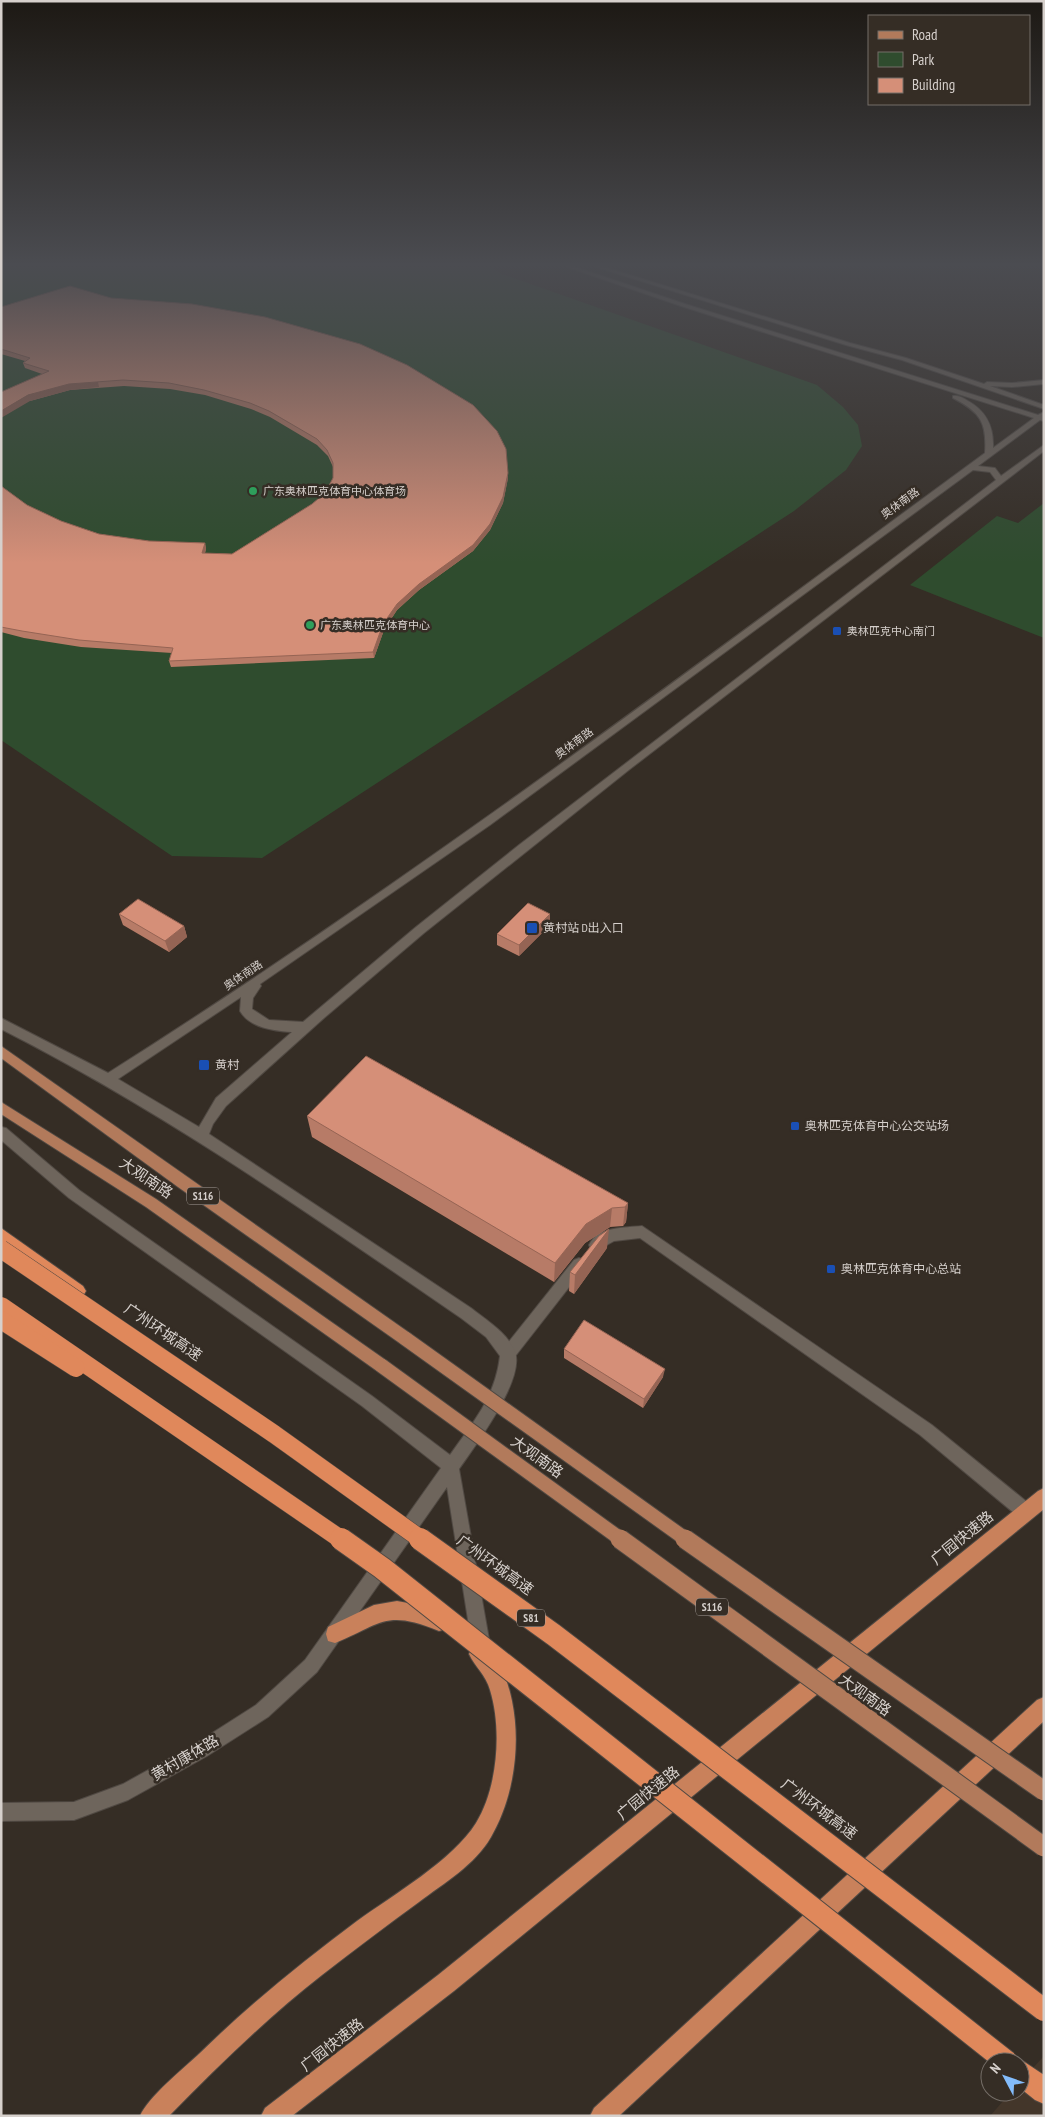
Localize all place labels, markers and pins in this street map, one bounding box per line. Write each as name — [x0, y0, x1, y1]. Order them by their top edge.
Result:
place label: 广东奥林匹克体育中心体育场 — [263, 484, 406, 498]
marker: 广东奥林匹克体育中心体育场 — [247, 485, 259, 497]
place label: 广东奥林匹克体育中心 — [320, 618, 430, 632]
marker: 广东奥林匹克体育中心 — [304, 619, 316, 631]
place label: 奥林匹克中心南门 — [847, 624, 935, 638]
marker: 奥林匹克中心南门 — [831, 625, 843, 637]
place label: 黄村站 D出入口 — [543, 920, 624, 935]
marker: 黄村站 D出入口 — [525, 921, 539, 935]
place label: 黄村 — [215, 1057, 240, 1072]
marker: 黄村 — [197, 1058, 211, 1072]
place label: 奥林匹克体育中心公交站场 — [805, 1118, 949, 1133]
marker: 奥林匹克体育中心公交站场 — [789, 1120, 801, 1132]
place label: 奥林匹克体育中心总站 — [841, 1261, 961, 1276]
marker: 奥林匹克体育中心总站 — [825, 1263, 837, 1275]

